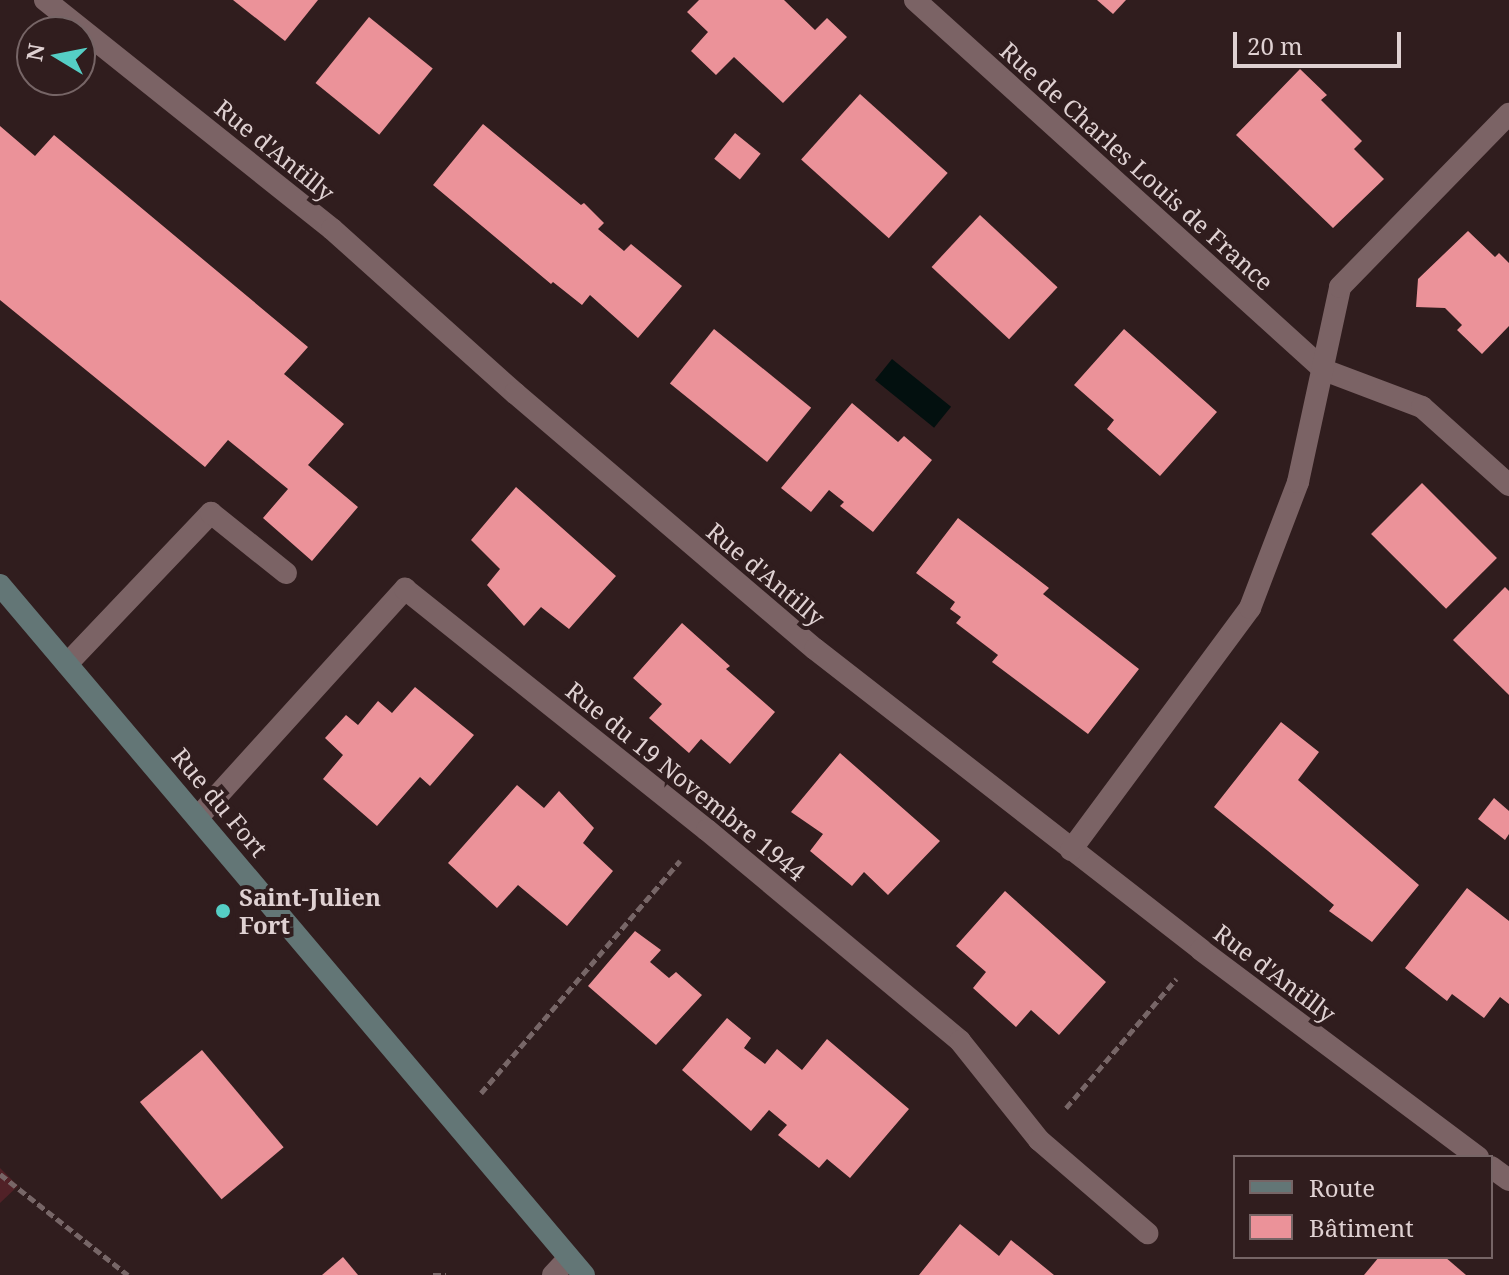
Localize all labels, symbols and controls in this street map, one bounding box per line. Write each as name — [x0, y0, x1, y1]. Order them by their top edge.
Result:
north arrow — [16, 16, 96, 96]
scale bar — [1237, 16, 1405, 66]
text: 20 m — [1247, 29, 1303, 62]
street label: Rue de Charles Louis de France — [995, 36, 1279, 296]
text: N — [18, 41, 51, 63]
street label: Rue d'Antilly — [210, 93, 340, 207]
street label: Rue d'Antilly — [701, 516, 831, 632]
street label: Rue du 19 Novembre 1944 — [560, 676, 812, 886]
street label: Rue du Fort — [166, 742, 274, 862]
place label: Saint-Julien Fort — [239, 883, 381, 939]
marker: Saint-Julien Fort — [214, 902, 232, 920]
street label: Rue d'Antilly — [1208, 918, 1342, 1028]
legend — [1233, 1155, 1493, 1259]
text: Route — [1309, 1171, 1375, 1204]
text: Bâtiment — [1309, 1211, 1414, 1244]

